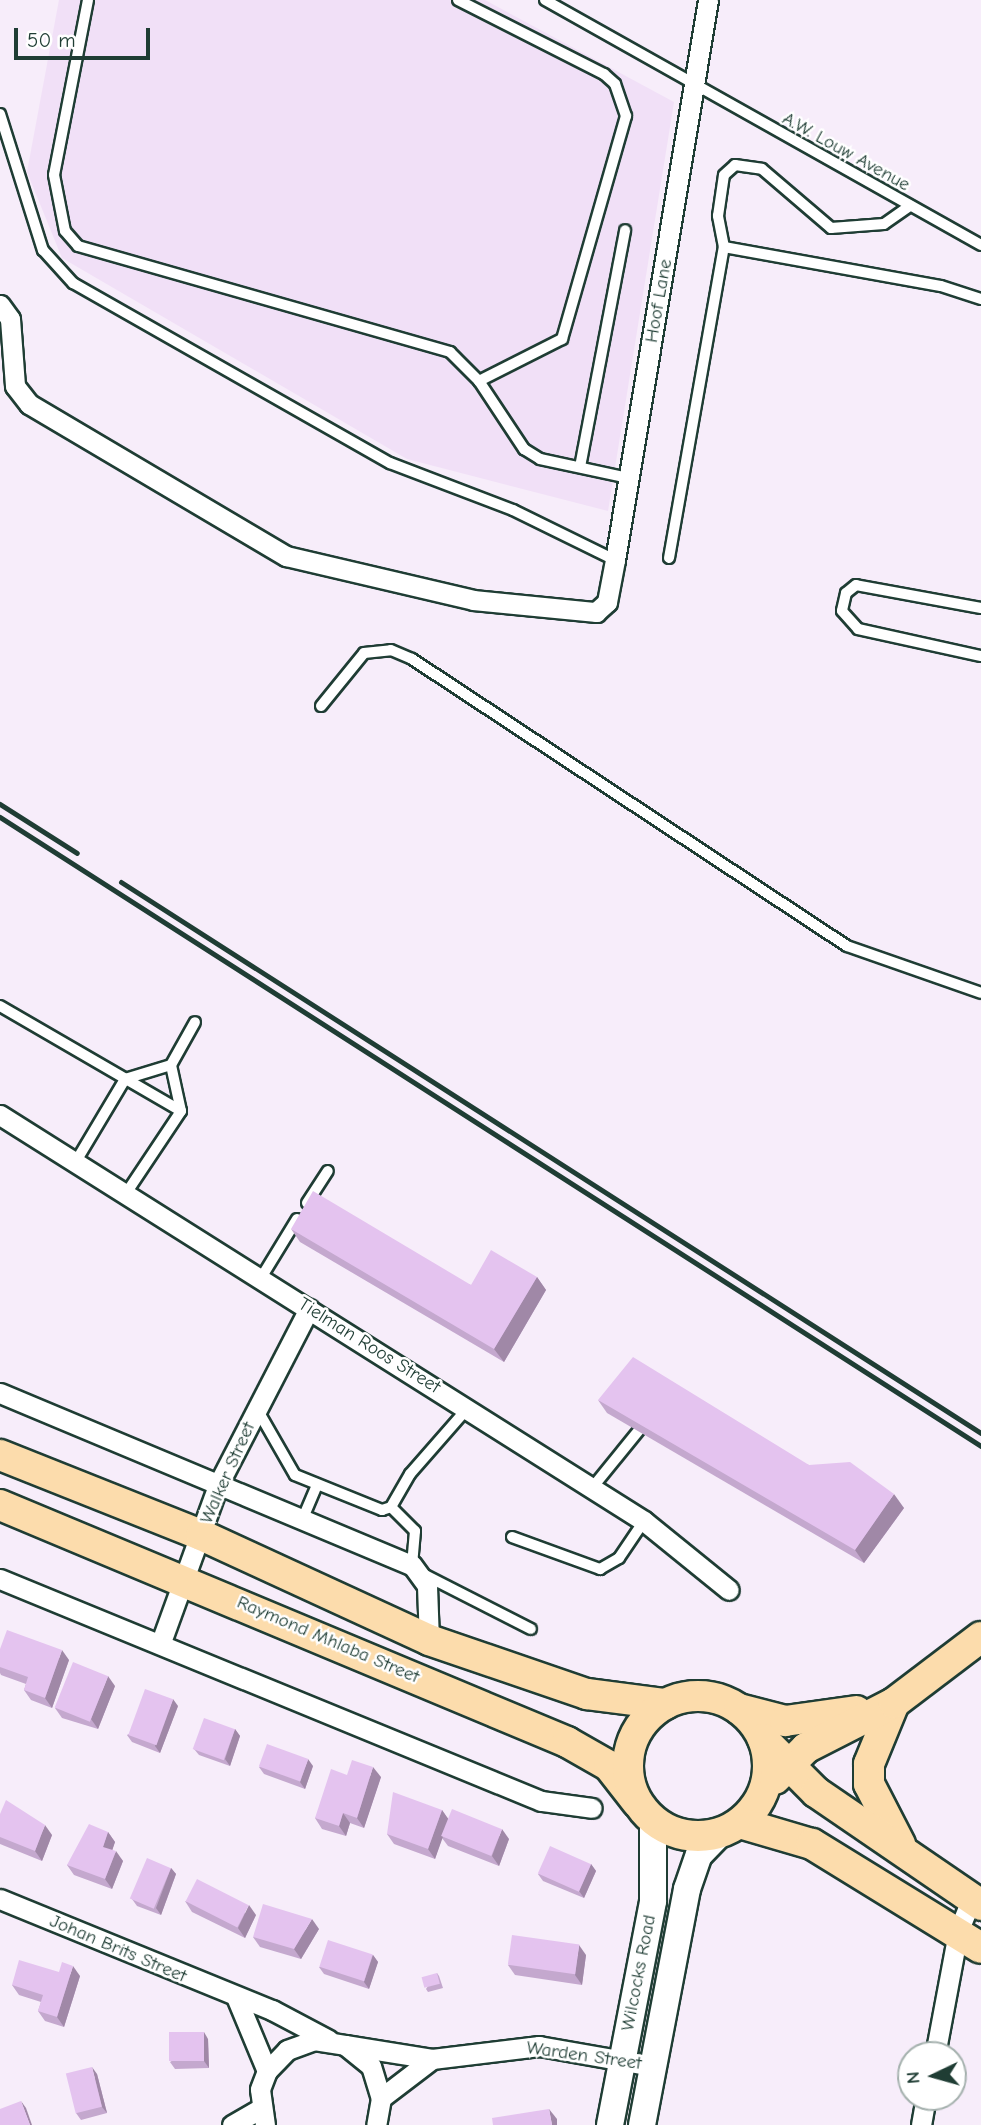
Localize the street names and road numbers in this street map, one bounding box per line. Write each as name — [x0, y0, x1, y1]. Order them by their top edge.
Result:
street label: A.W. Louw Avenue — [778, 107, 914, 197]
street label: Hoof Lane — [640, 257, 678, 345]
street label: Tielman Roos Street — [294, 1293, 444, 1399]
street label: Walker Street — [195, 1419, 261, 1527]
street label: Raymond Mhlaba Street — [233, 1591, 423, 1689]
street label: Johan Brits Street — [46, 1910, 190, 1988]
street label: Wilcocks Road — [617, 1913, 661, 2033]
street label: Warden Street — [525, 2037, 643, 2075]

